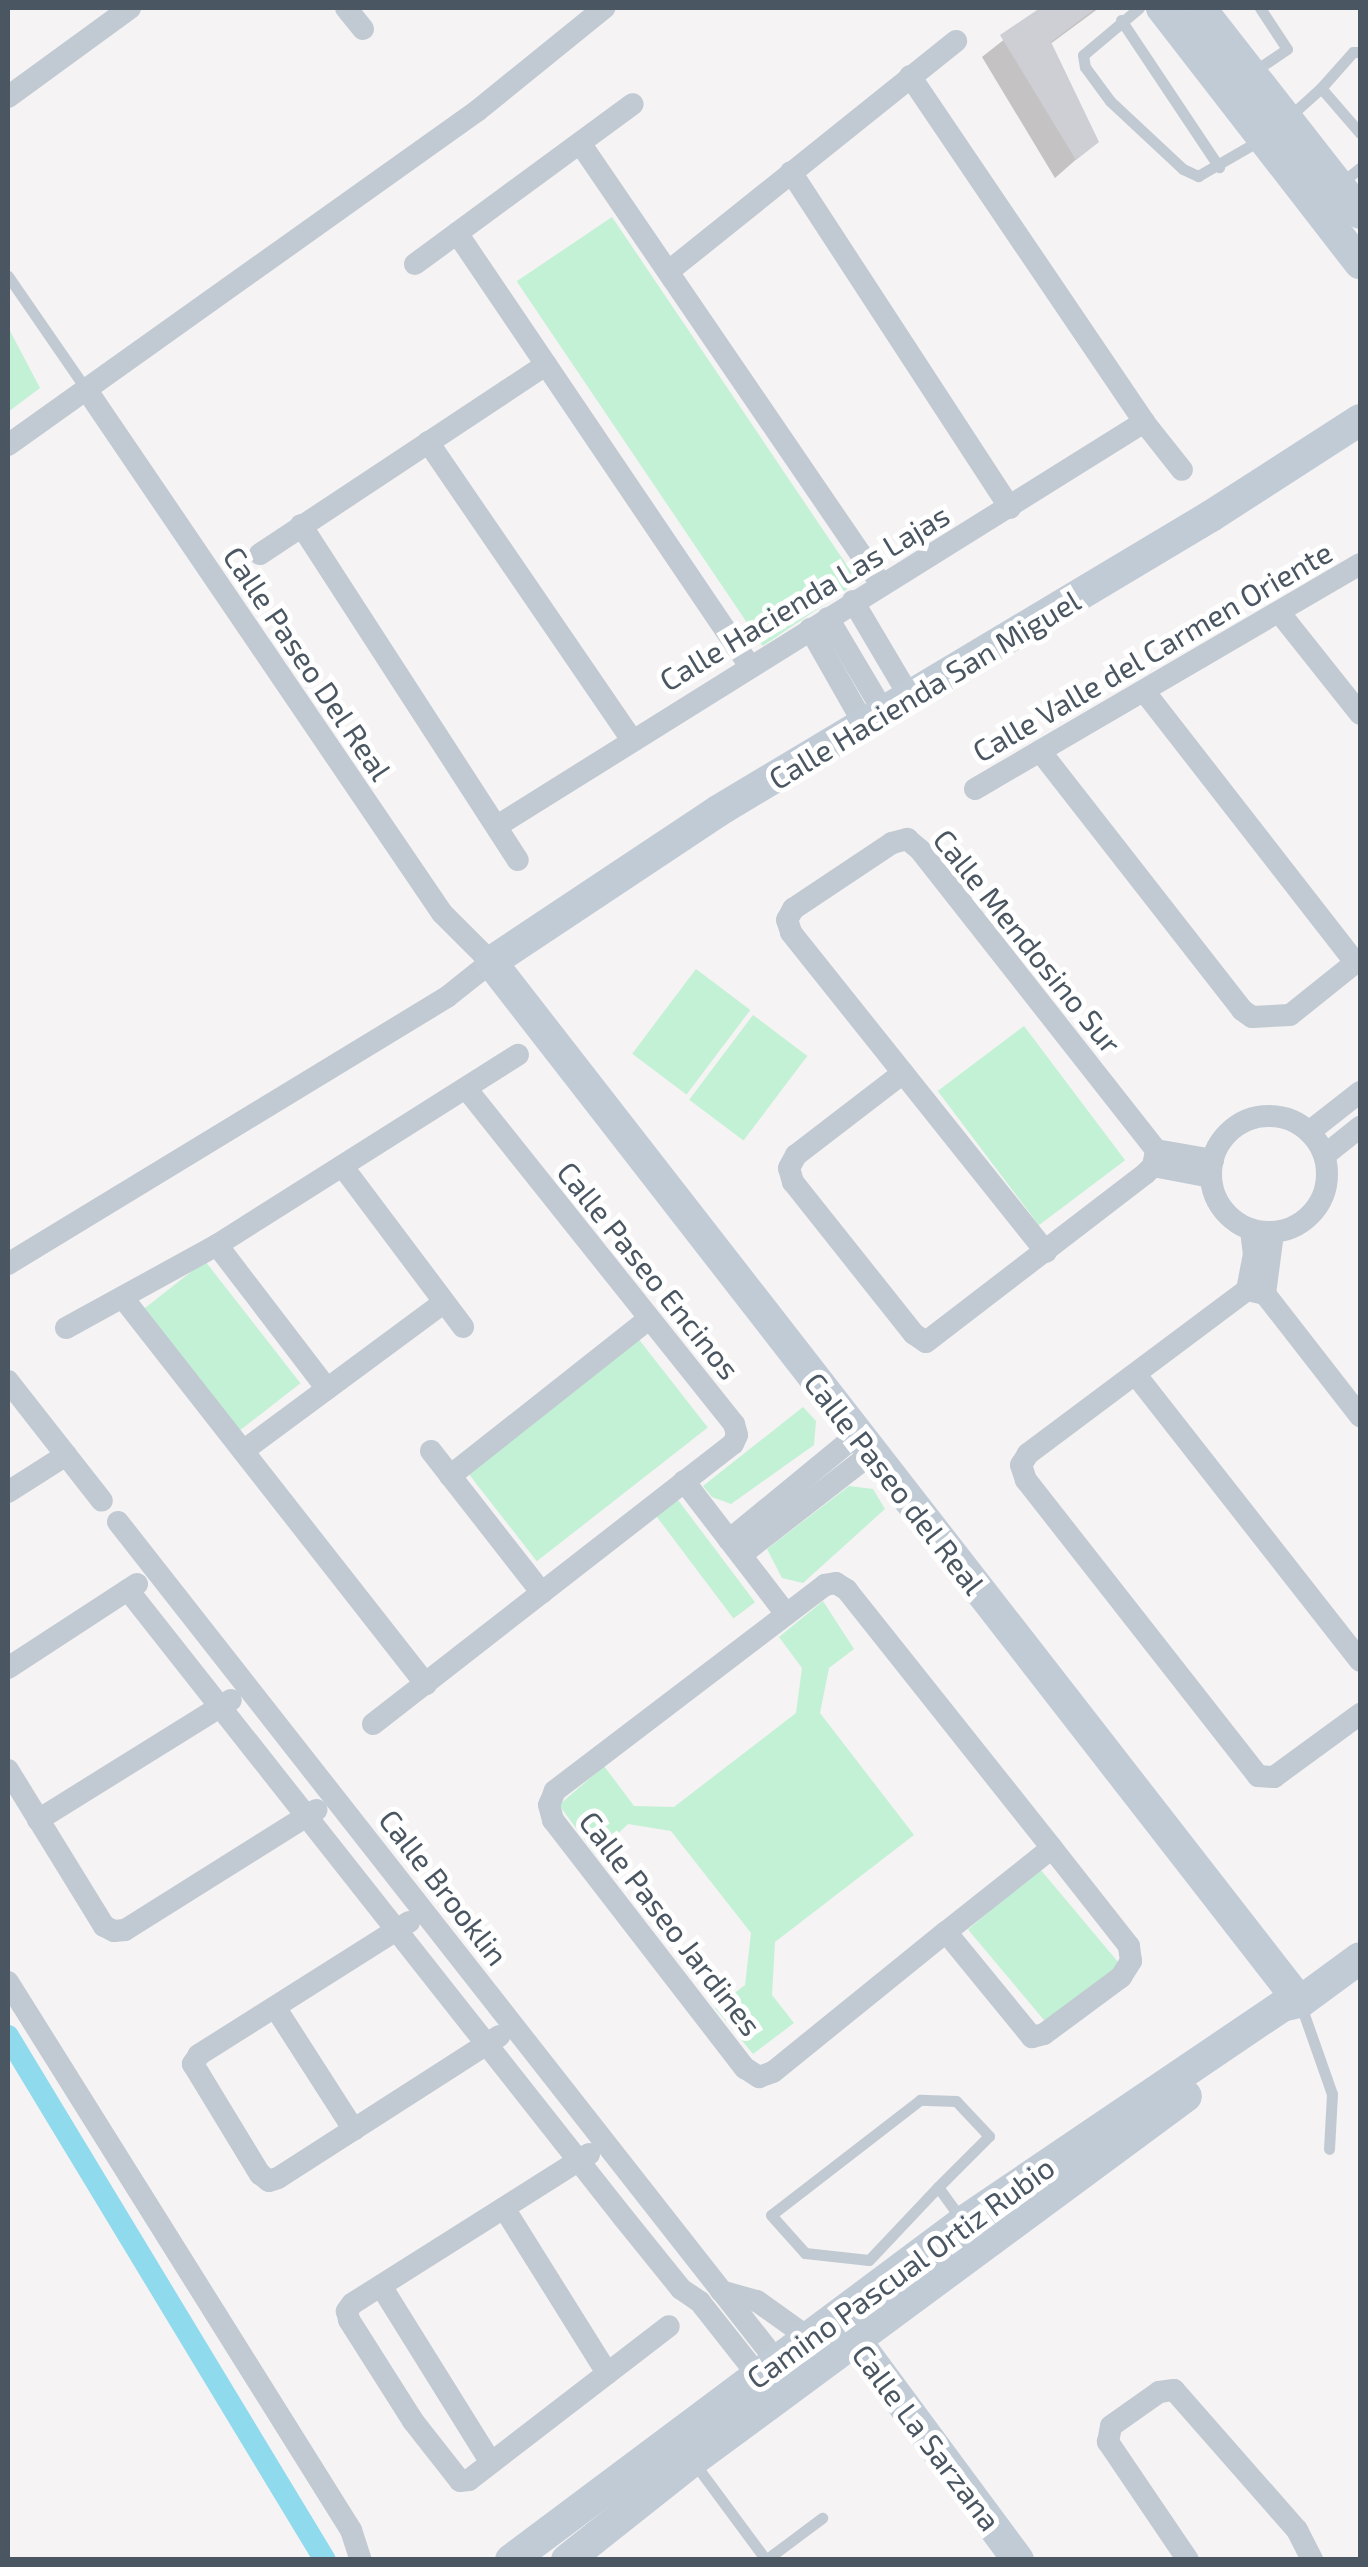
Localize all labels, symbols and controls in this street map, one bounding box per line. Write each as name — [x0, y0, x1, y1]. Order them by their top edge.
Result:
street label: Calle Hacienda Las Lajas — [653, 496, 955, 698]
street label: Calle Valle del Carmen Oriente — [965, 533, 1339, 769]
street label: Calle Paseo Del Real — [216, 539, 400, 787]
street label: Calle Hacienda San Miguel — [762, 582, 1086, 796]
street label: Calle Mendosino Sur — [927, 822, 1129, 1060]
street label: Calle Paseo Encinos — [550, 1154, 748, 1386]
street label: Calle Paseo del Real — [797, 1365, 993, 1601]
street label: Calle Brooklin — [372, 1802, 516, 1972]
street label: Calle Paseo Jardines — [572, 1804, 770, 2042]
street label: Camino Pascual Ortiz Rubio — [739, 2148, 1061, 2396]
street label: Calle La Sarzana — [845, 2337, 1009, 2537]

